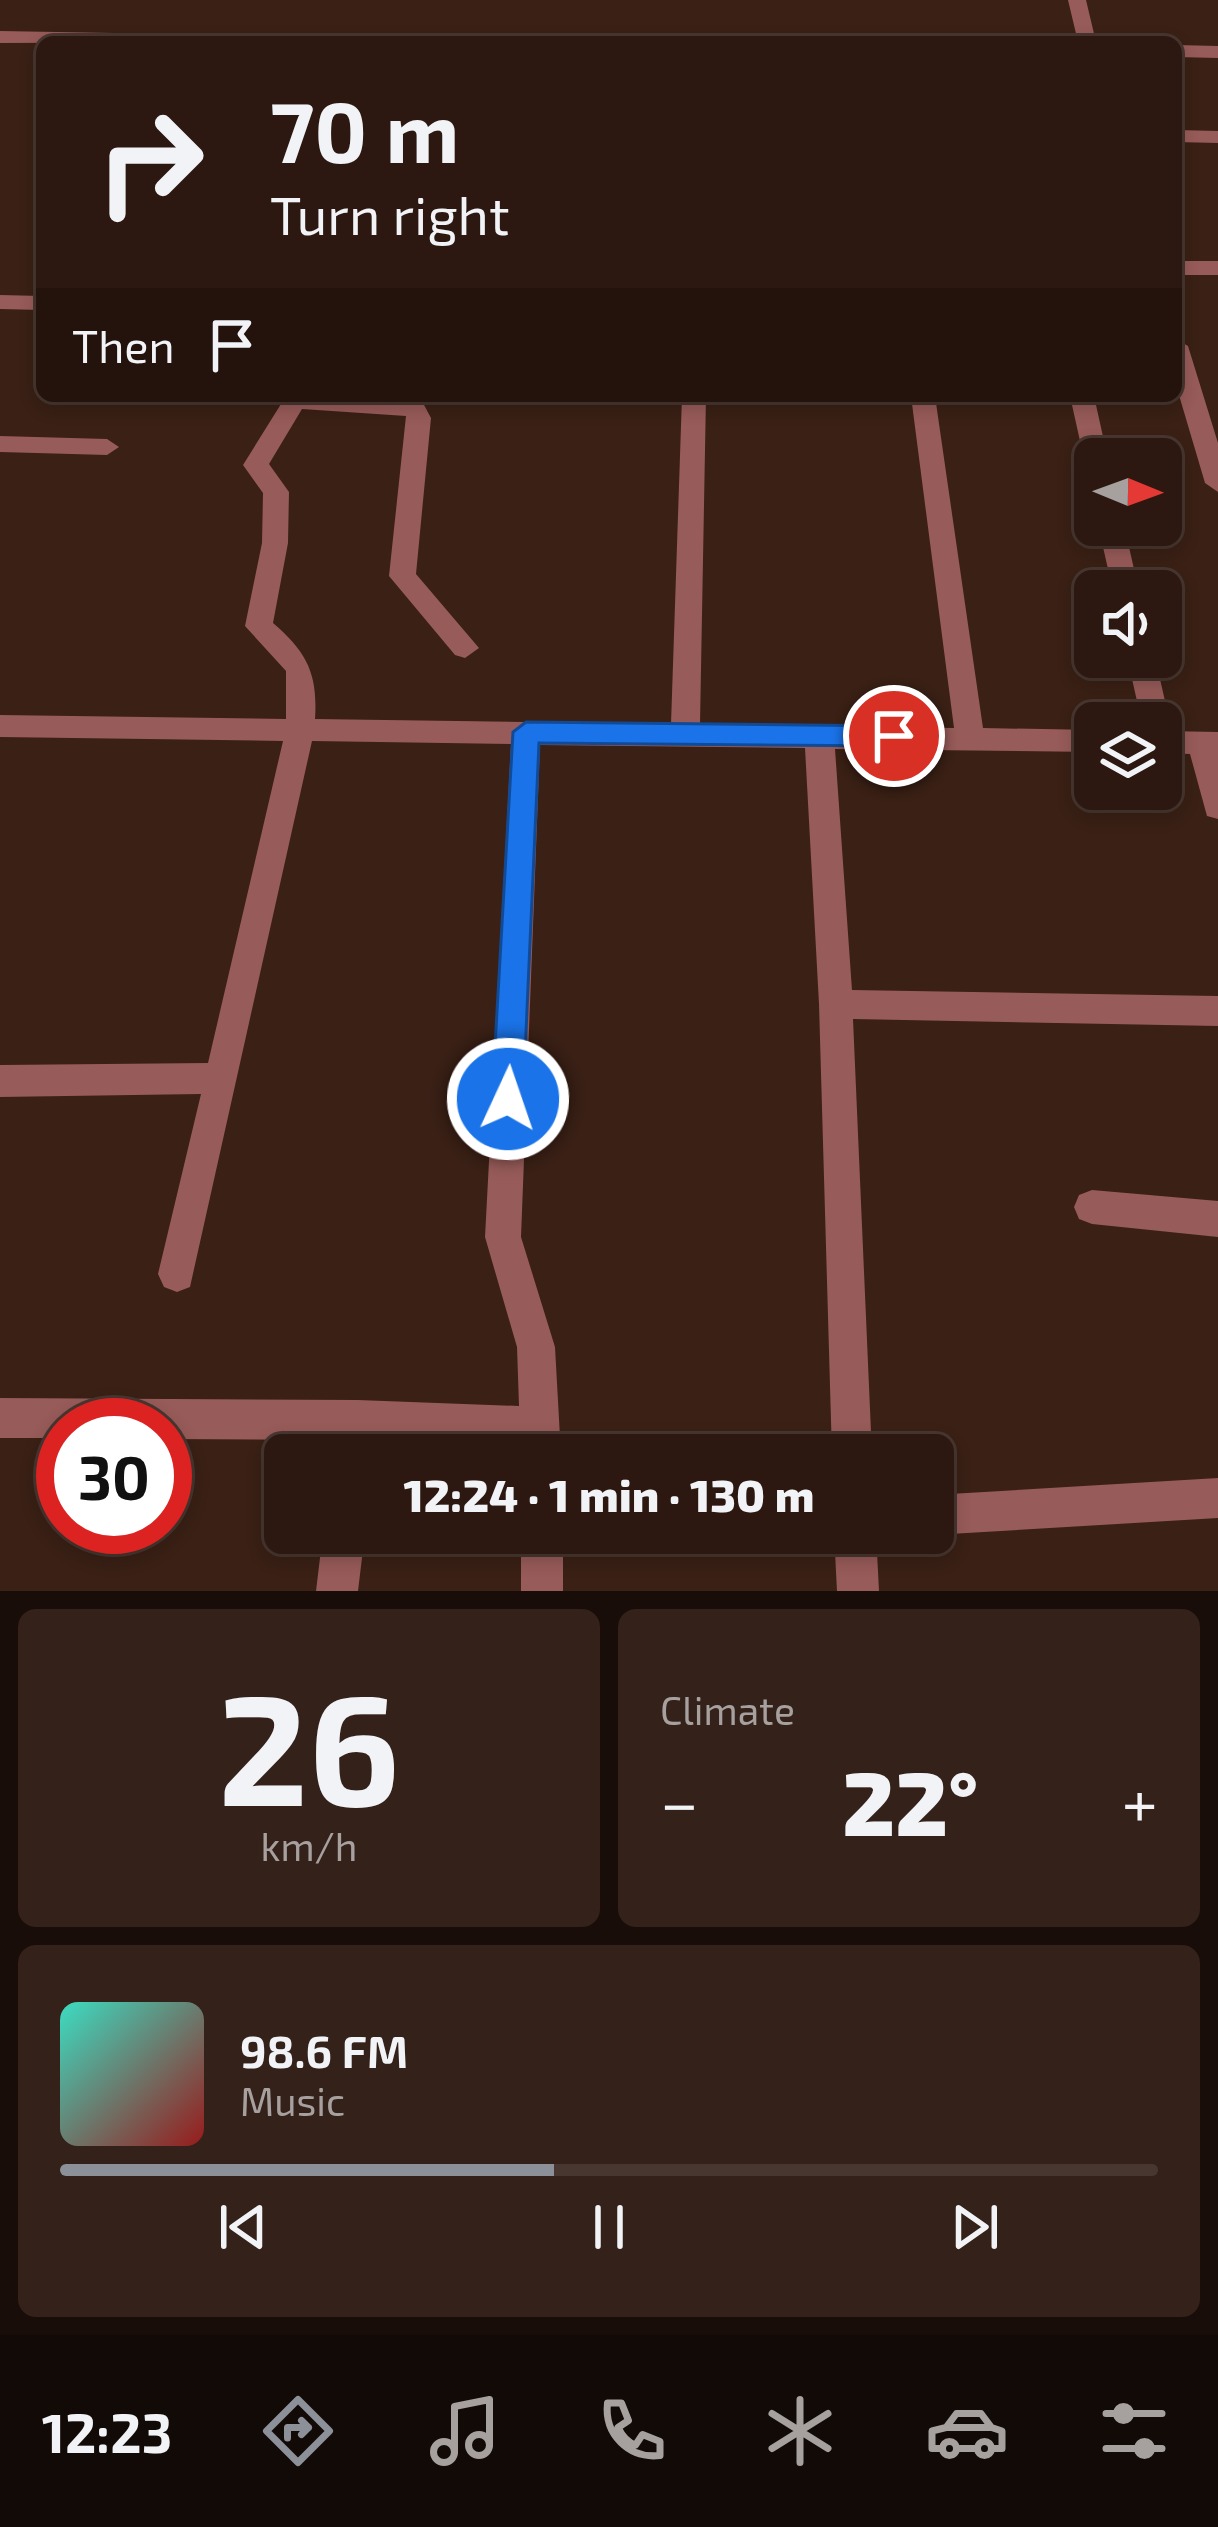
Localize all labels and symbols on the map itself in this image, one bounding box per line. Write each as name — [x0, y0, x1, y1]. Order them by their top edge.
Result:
north arrow — [1074, 438, 1182, 546]
pin — [843, 685, 945, 787]
position arrow — [445, 1036, 571, 1162]
speed limit sign: 30 — [36, 1398, 192, 1554]

